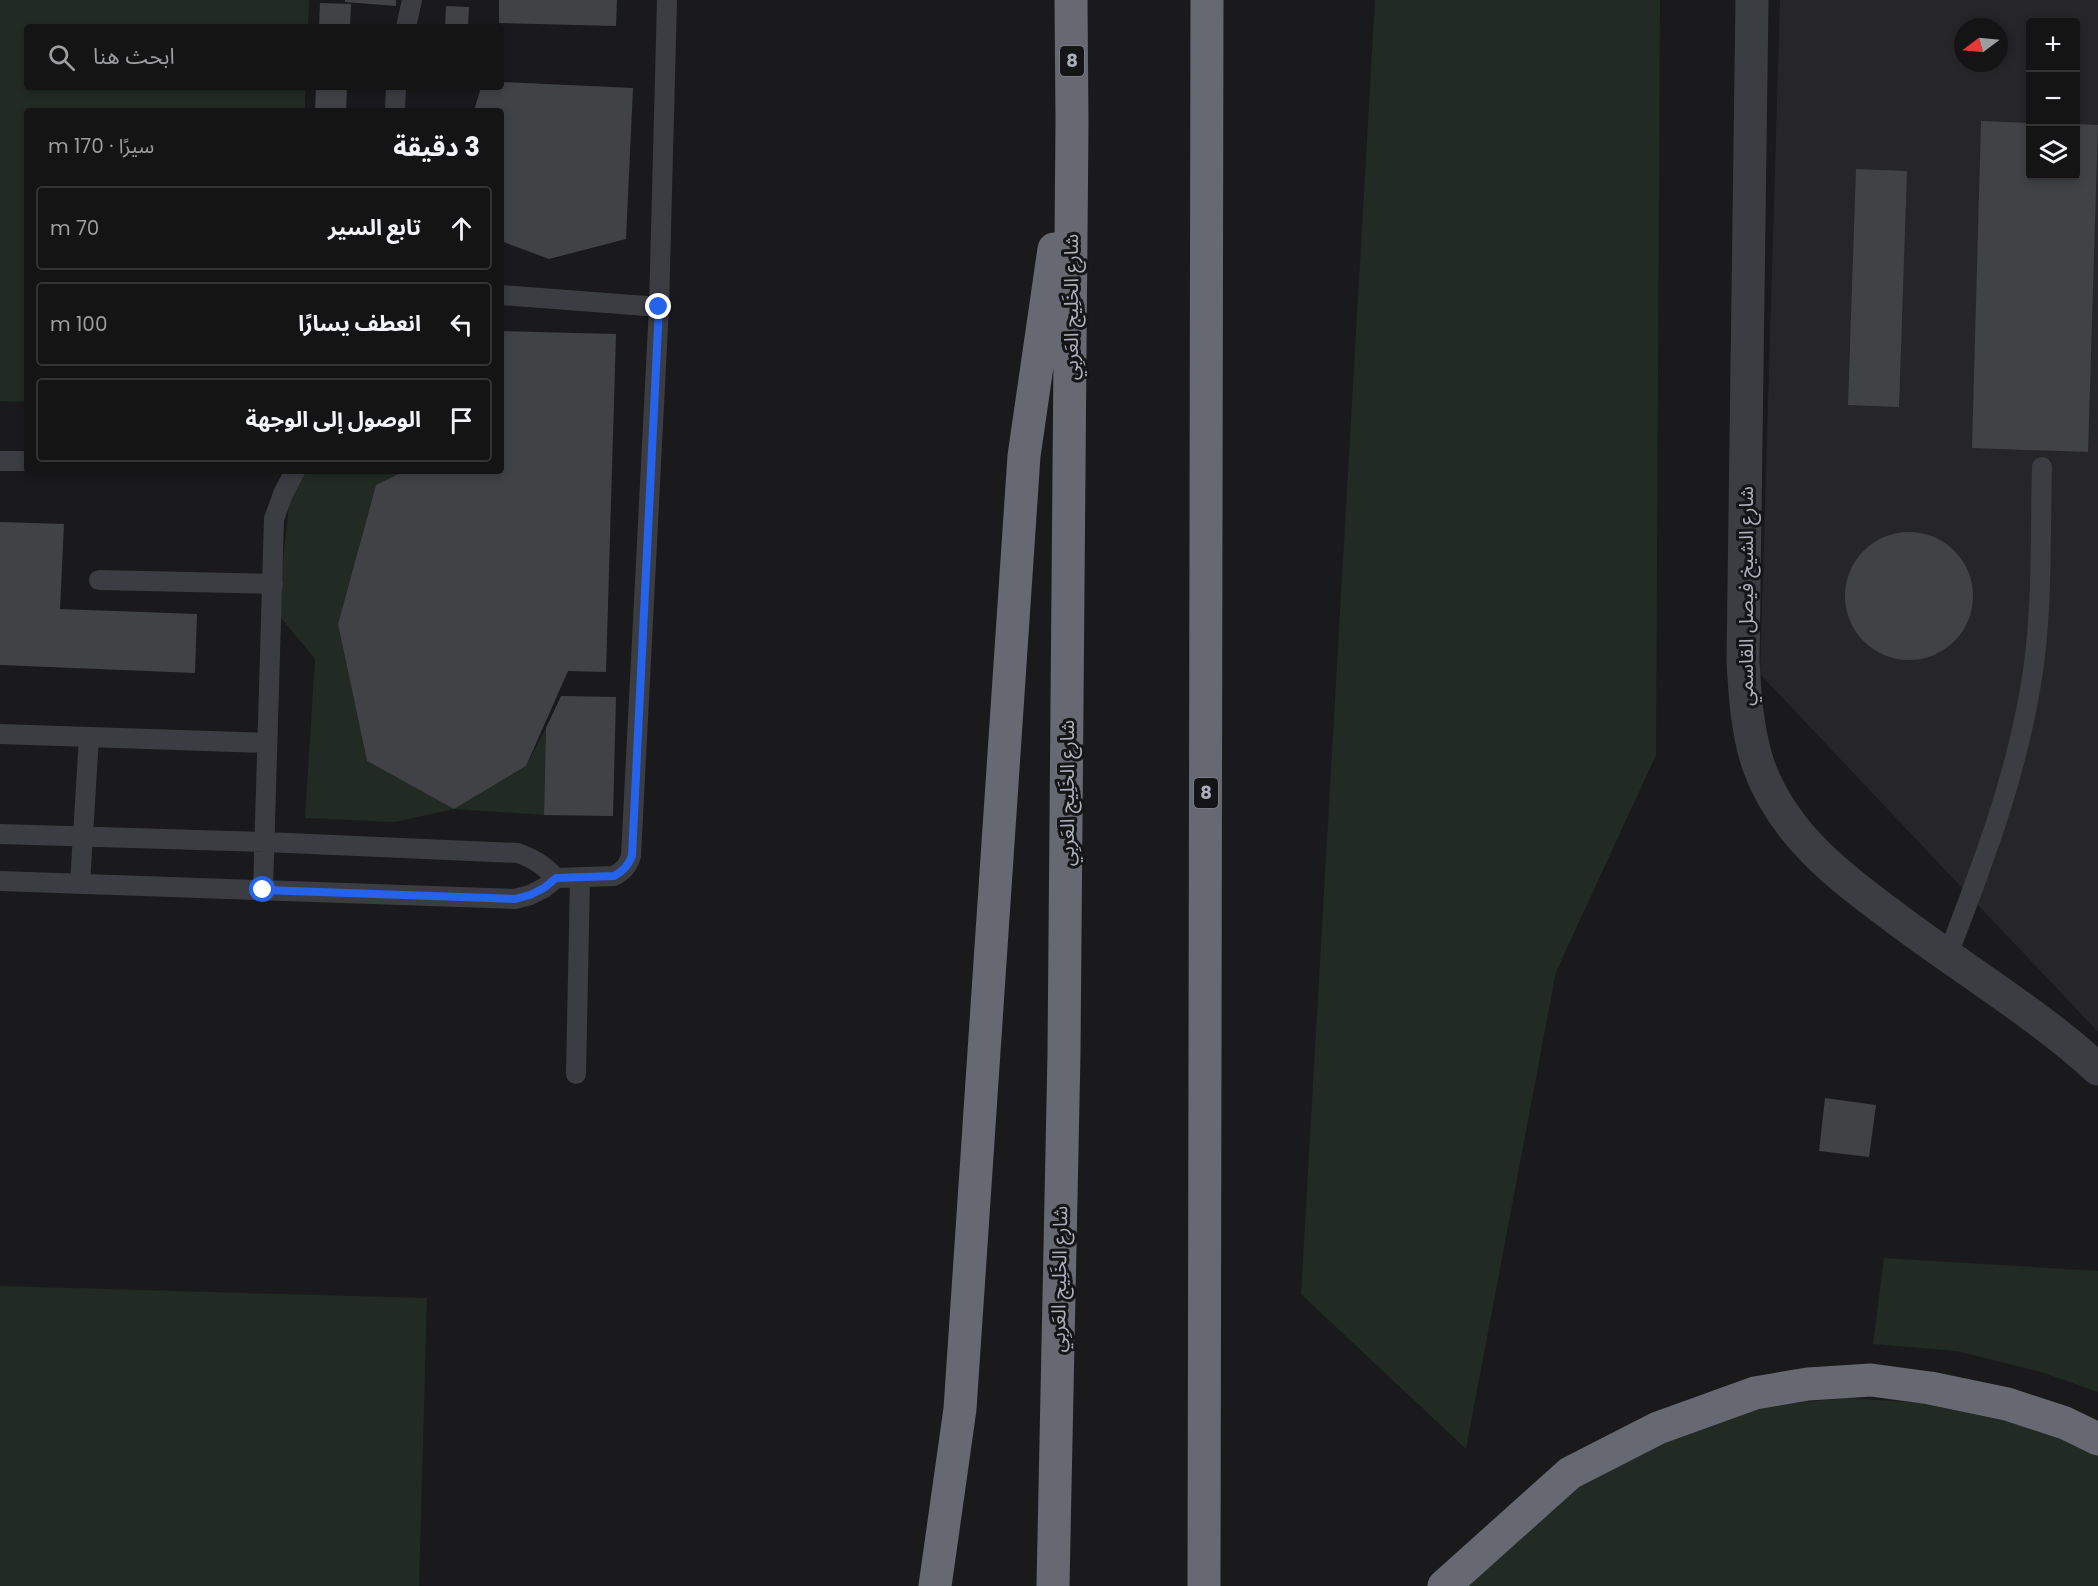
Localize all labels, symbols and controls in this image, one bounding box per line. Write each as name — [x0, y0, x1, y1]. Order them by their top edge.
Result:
north arrow — [1954, 18, 2008, 72]
map controls — [2026, 18, 2080, 180]
button: + — [2026, 18, 2080, 72]
search box — [24, 24, 504, 90]
icon: search — [45, 41, 78, 74]
text: ابحث هنا — [93, 41, 175, 72]
road number: 8 — [1060, 46, 1084, 76]
button: − — [2026, 72, 2080, 126]
button: layers — [2026, 126, 2080, 180]
text: 3 دقيقة — [393, 129, 480, 165]
text: سيرًا · 170 m — [48, 132, 154, 160]
text: تابع السير — [328, 212, 421, 243]
icon: ahead — [445, 212, 478, 245]
text: 70 m — [50, 214, 99, 242]
street label: شارع الخَلِيج العَربِي — [1057, 234, 1087, 380]
route end — [645, 293, 671, 319]
text: انعطف يسارًا — [298, 308, 421, 339]
icon: left — [445, 308, 478, 341]
text: 100 m — [50, 310, 107, 338]
text: الوصول إلى الوجهة — [246, 404, 421, 435]
icon: arrive — [445, 404, 478, 437]
street label: شارع الشيخ فيصل القاسمي — [1732, 486, 1762, 706]
street label: شارع الخَلِيج العَربِي — [1053, 720, 1083, 866]
road number: 8 — [1194, 778, 1218, 808]
route start — [249, 876, 275, 902]
street label: شارع الخَلِيج العَربِي — [1044, 1205, 1076, 1353]

